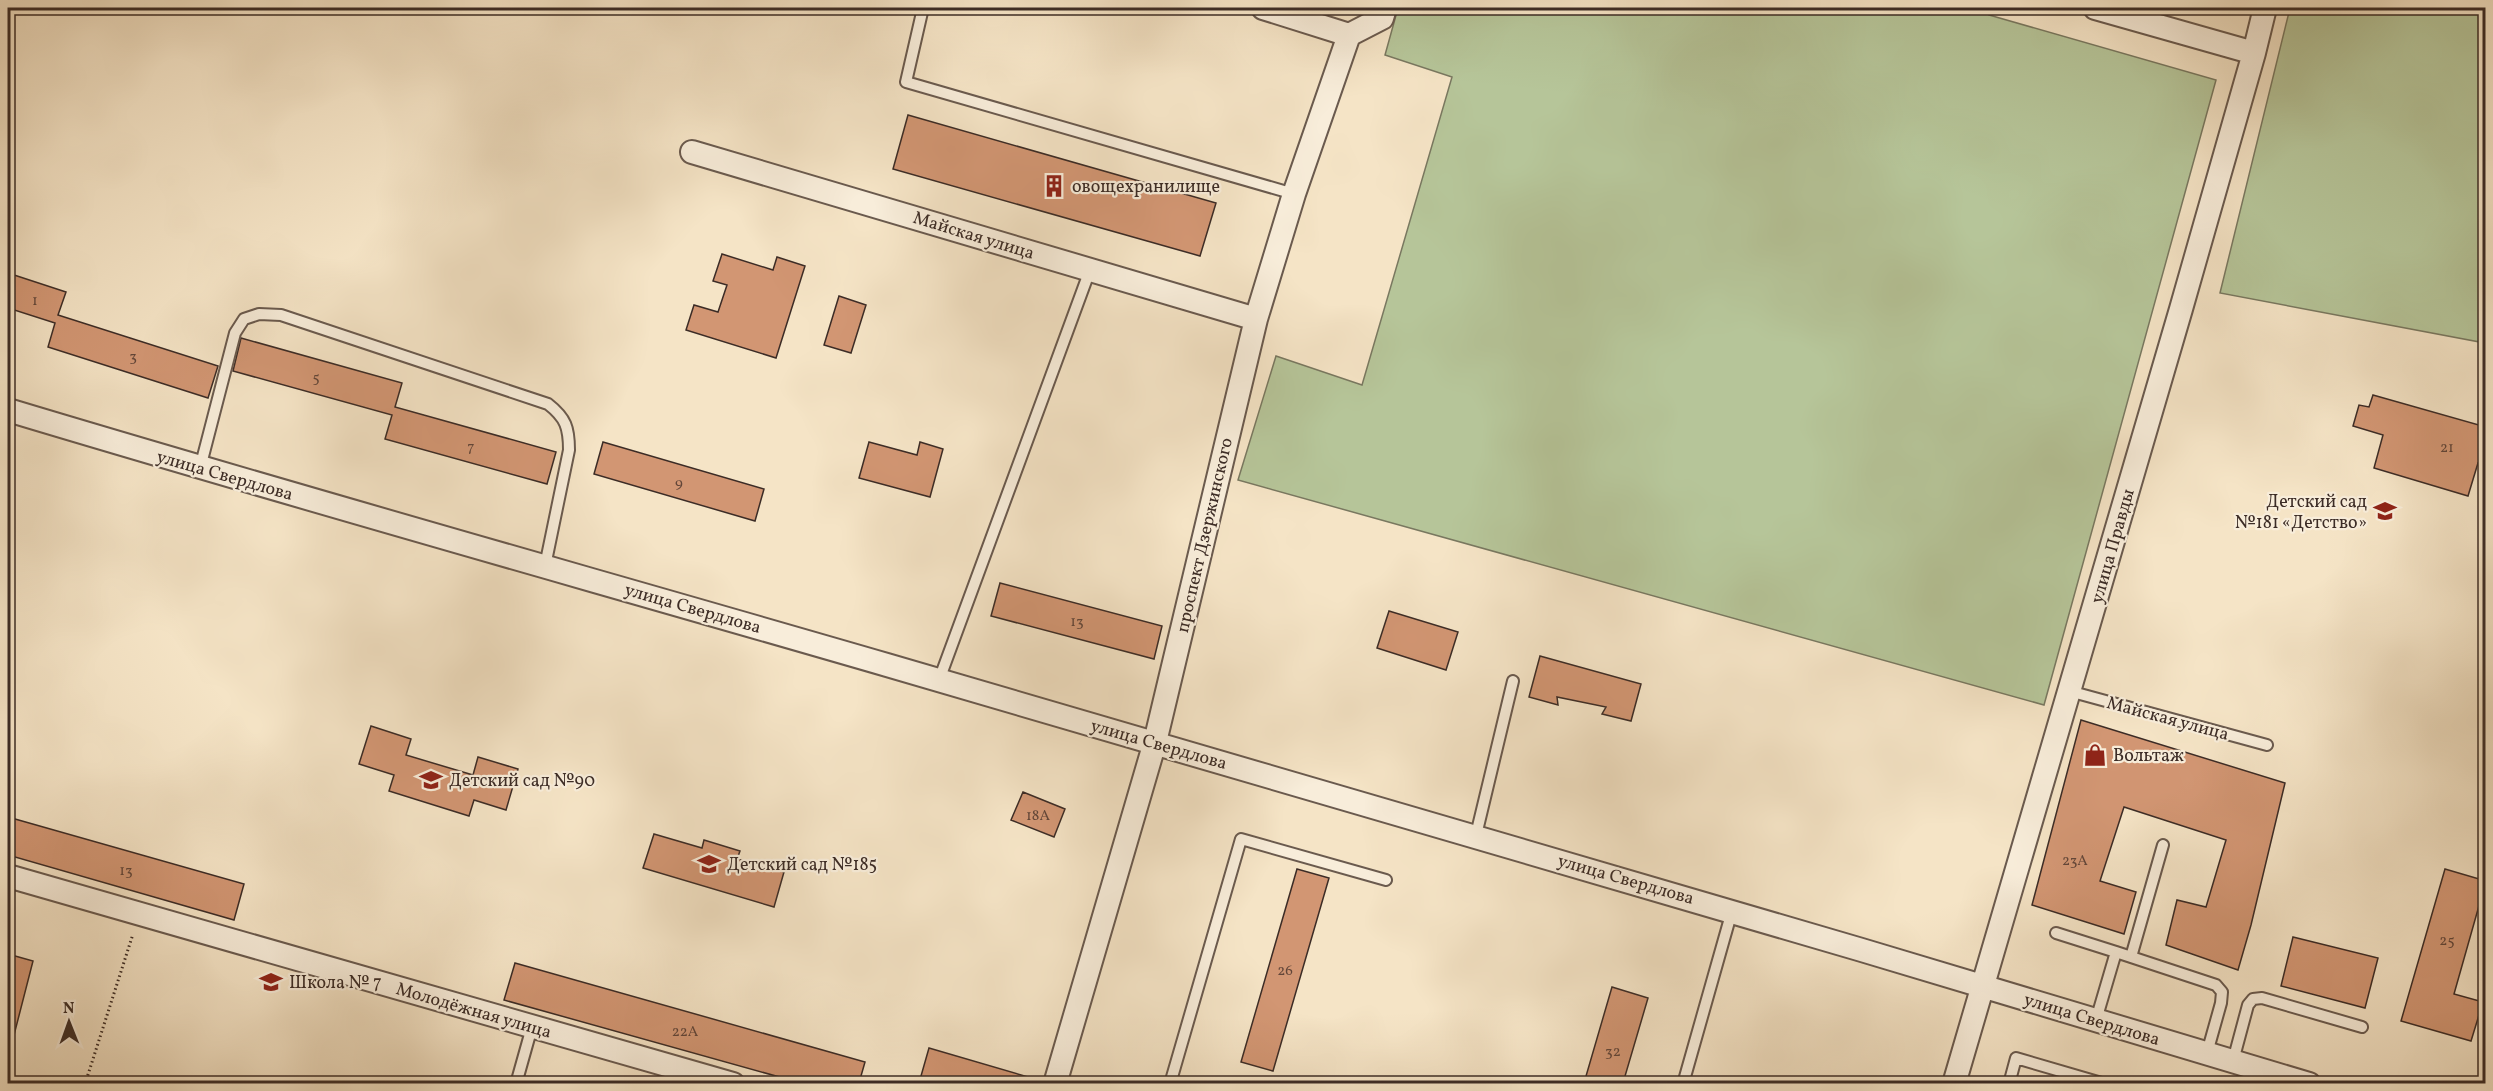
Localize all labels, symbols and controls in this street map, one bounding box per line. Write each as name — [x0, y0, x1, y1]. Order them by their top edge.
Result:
building icon: овощехранилище — [1041, 173, 1067, 199]
place label: овощехранилище — [1072, 175, 1220, 200]
street label: Майская улица — [910, 206, 1037, 267]
house number: 1 — [32, 291, 38, 312]
house number: 3 — [129, 347, 137, 368]
house number: 5 — [312, 368, 320, 389]
street label: проспект Дзержинского — [1171, 435, 1240, 635]
house number: 7 — [467, 437, 475, 458]
house number: 21 — [2440, 438, 2454, 459]
street label: улица Свердлова — [153, 445, 296, 508]
house number: 9 — [675, 473, 683, 494]
street label: улица Правды — [2085, 486, 2142, 607]
place label: Детский сад №181 «Детство» — [2235, 490, 2367, 536]
school or university icon: Детский сад №181 «Детство» — [2372, 498, 2398, 524]
street label: улица Свердлова — [621, 578, 764, 641]
house number: 13 — [1070, 612, 1084, 633]
street label: Майская улица — [2104, 691, 2232, 748]
street label: улица Свердлова — [1087, 714, 1230, 777]
shop icon: Вольтаж — [2082, 742, 2108, 768]
place label: Вольтаж — [2113, 744, 2184, 769]
school or university icon: Детский сад №90 — [418, 767, 444, 793]
place label: Детский сад №90 — [449, 769, 595, 794]
house number: 18А — [1026, 806, 1050, 827]
street label: улица Свердлова — [1554, 849, 1697, 912]
school or university icon: Детский сад №185 — [696, 851, 722, 877]
house number: 23А — [2062, 851, 2088, 872]
place label: Детский сад №185 — [727, 853, 877, 878]
house number: 13 — [119, 861, 133, 882]
house number: 25 — [2439, 931, 2455, 952]
house number: 26 — [1277, 961, 1293, 982]
school or university icon: Школа № 7 — [258, 969, 284, 995]
place label: Школа № 7 — [289, 971, 382, 996]
street label: Молодёжная улица — [393, 977, 554, 1046]
street label: улица Свердлова — [2020, 988, 2163, 1053]
north arrow — [39, 992, 99, 1052]
text: N — [63, 998, 75, 1020]
house number: 22А — [672, 1022, 699, 1043]
house number: 32 — [1605, 1042, 1621, 1063]

